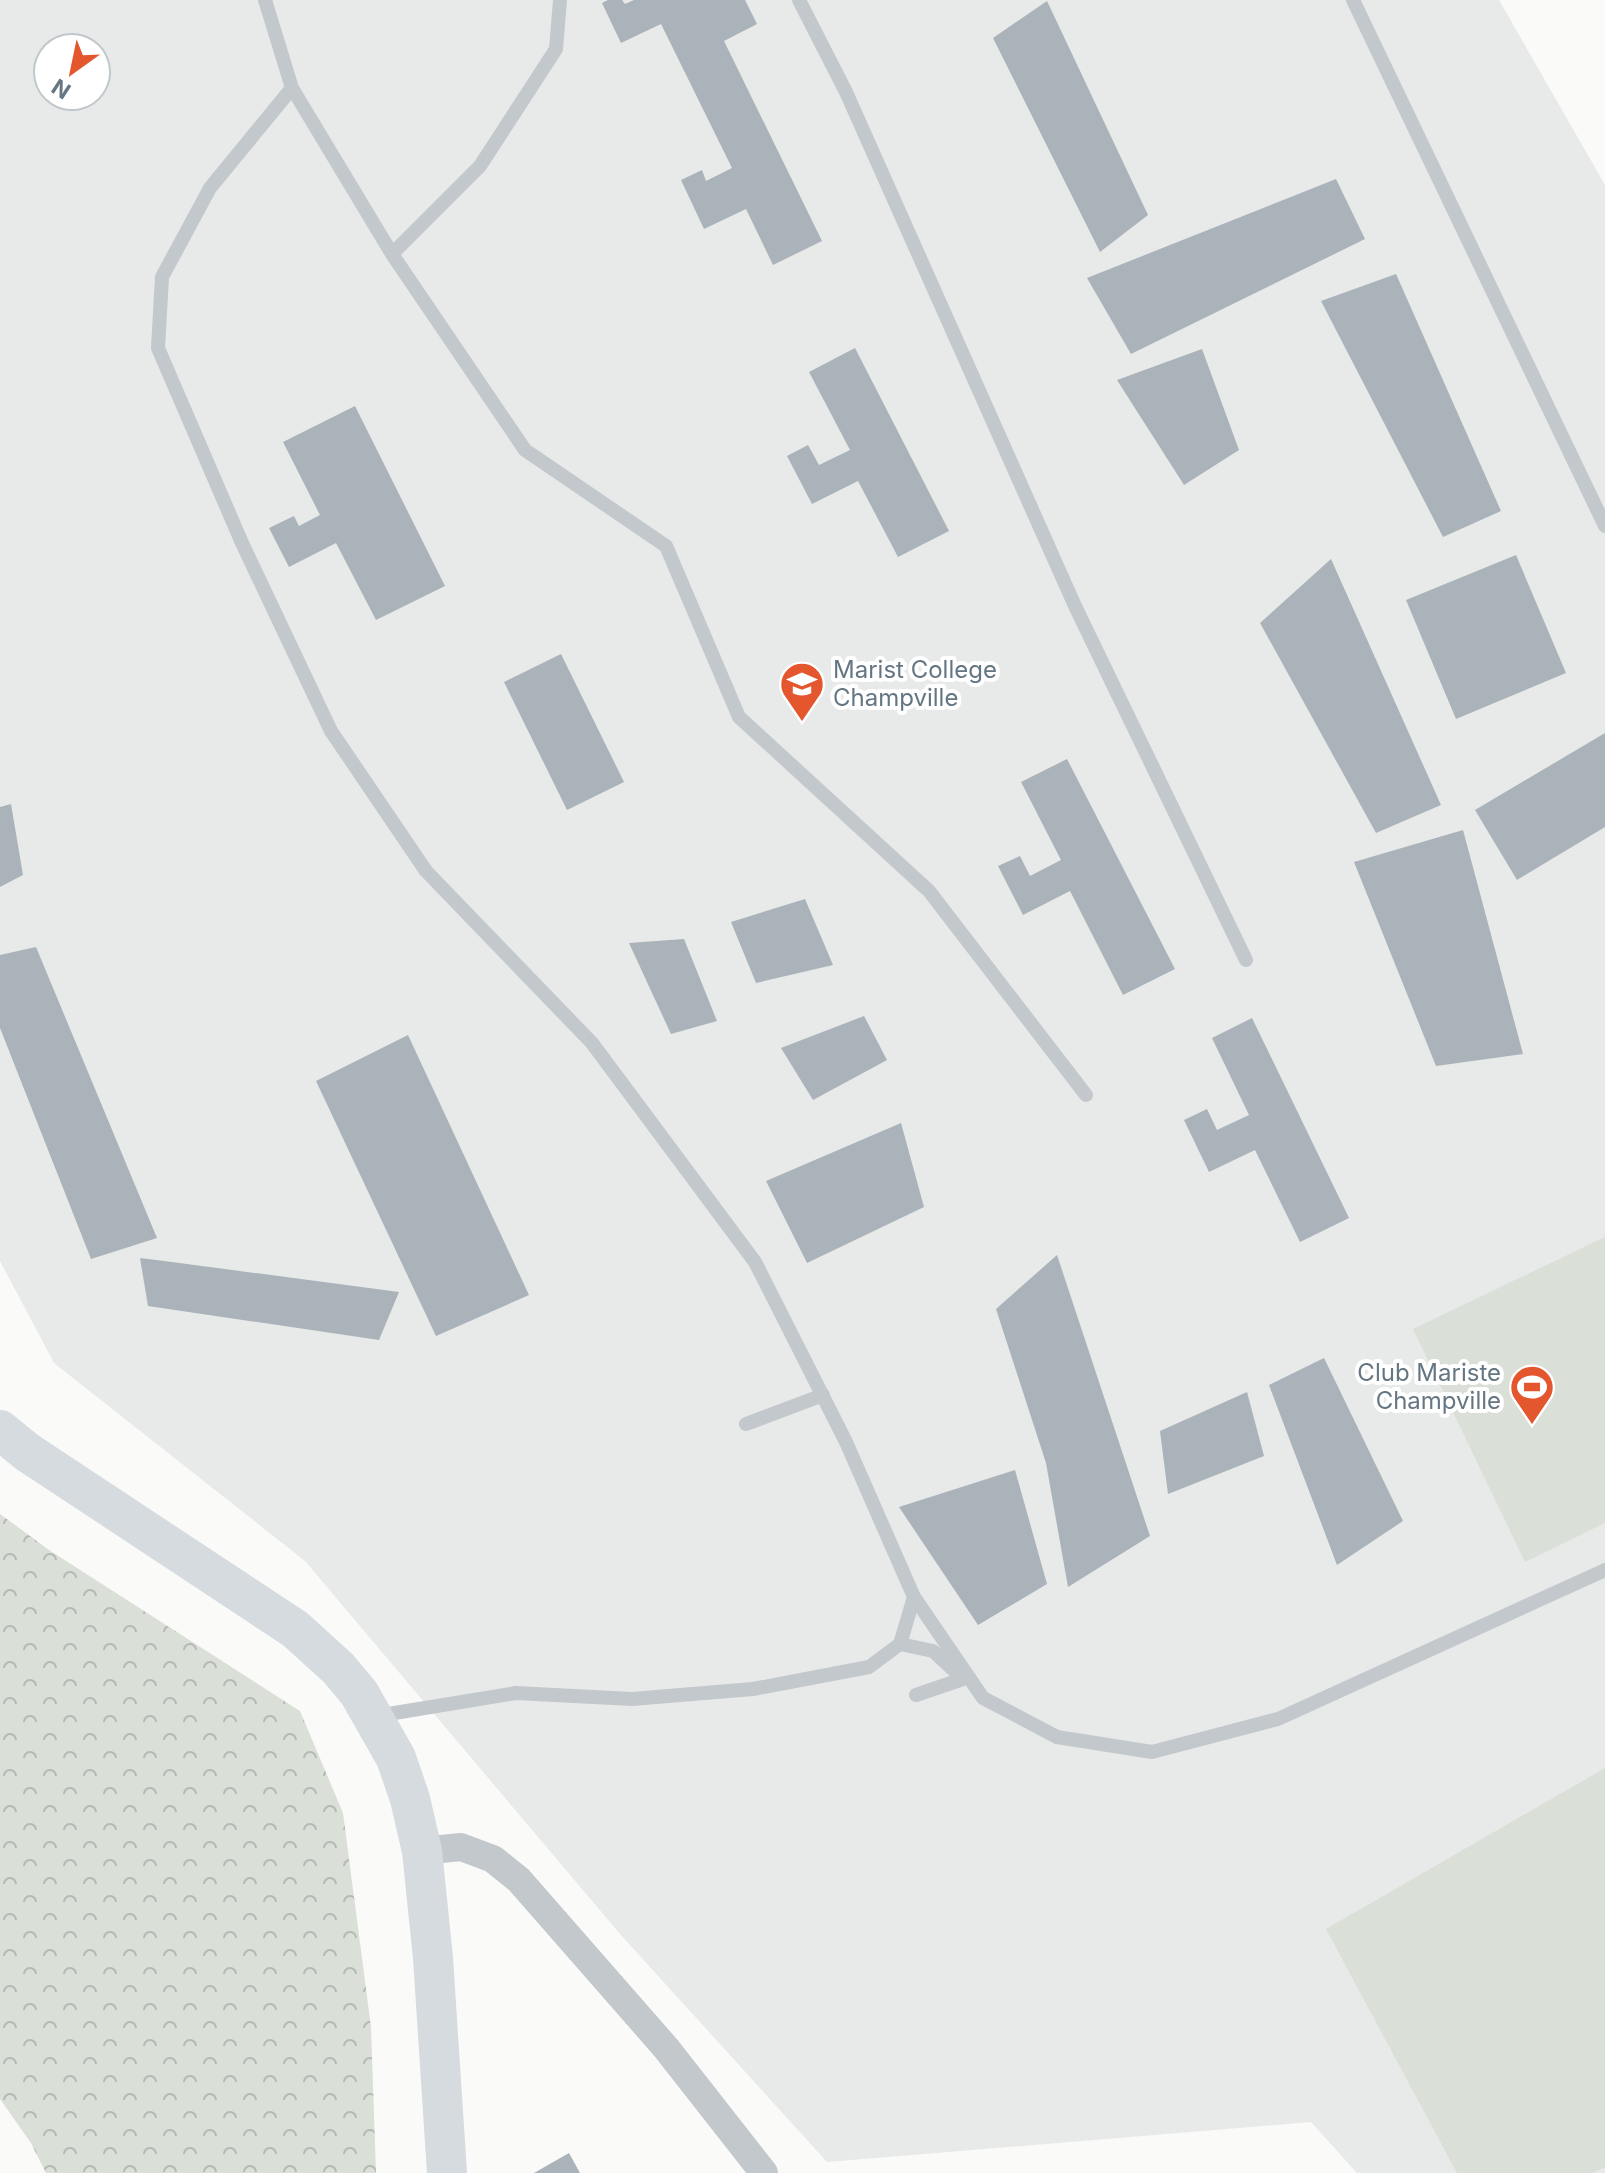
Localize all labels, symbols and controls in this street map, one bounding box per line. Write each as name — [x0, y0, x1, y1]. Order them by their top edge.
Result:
north arrow — [32, 32, 112, 112]
text: N — [47, 73, 75, 104]
place label: Marist College Champville — [833, 655, 997, 712]
school or university icon: Marist College Champville — [778, 660, 826, 723]
place label: Club Mariste Champville — [1357, 1358, 1501, 1415]
sports icon: Club Mariste Champville — [1508, 1363, 1556, 1426]

